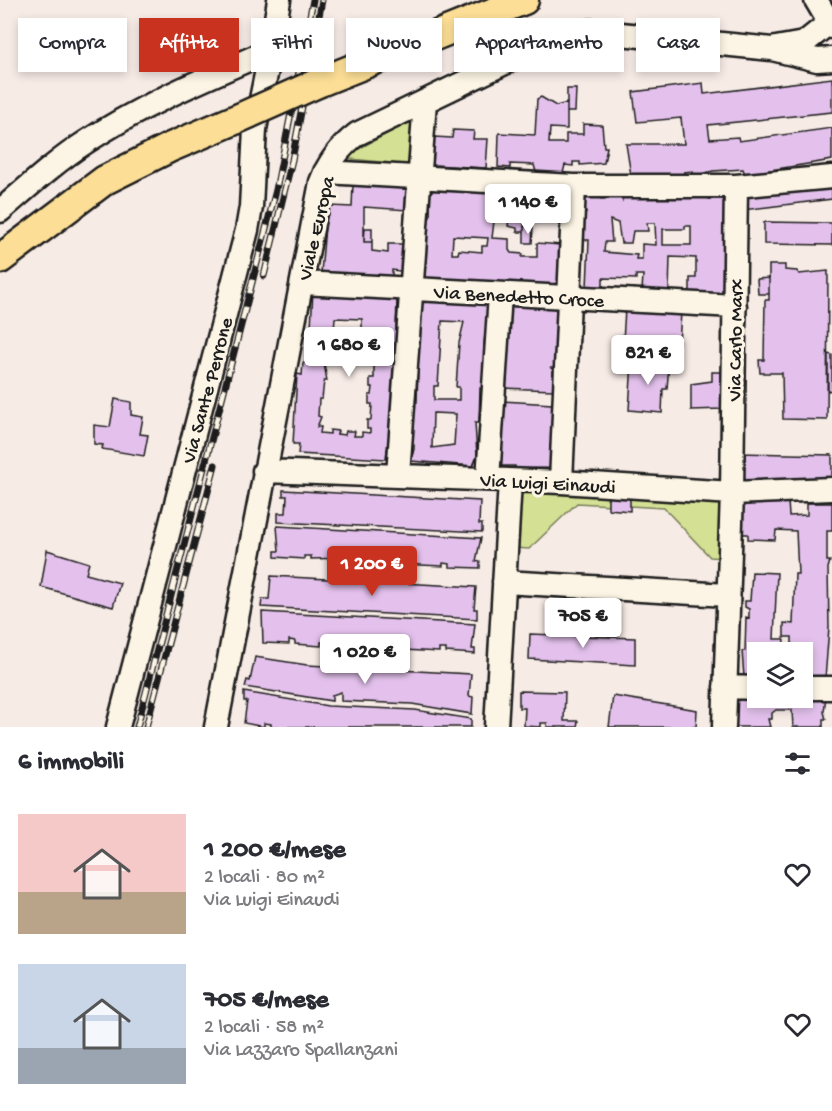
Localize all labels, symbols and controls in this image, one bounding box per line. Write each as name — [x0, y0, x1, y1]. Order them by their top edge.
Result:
chip: Compra — [18, 18, 127, 72]
chip: Affitta — [139, 18, 239, 72]
chip: Filtri — [251, 18, 334, 72]
chip: Nuovo — [346, 18, 442, 72]
chip: Appartamento — [454, 18, 624, 72]
chip: Casa — [636, 18, 720, 72]
street label: Viale Europa — [295, 174, 342, 284]
pin: 1 140 € — [473, 184, 583, 235]
text: 1 140 € — [499, 192, 557, 215]
street label: Via Carlo Marx — [725, 278, 750, 402]
street label: Via Benedetto Croce — [432, 282, 605, 314]
street label: Via Sante Perrone — [179, 315, 240, 467]
pin: 1 680 € — [294, 327, 404, 378]
text: 1 680 € — [318, 335, 380, 358]
pin: 821 € — [606, 335, 690, 386]
text: 821 € — [625, 343, 671, 366]
street label: Via Luigi Einaudi — [478, 470, 616, 501]
pin: 1 200 € — [317, 546, 427, 597]
text: 1 200 € — [341, 554, 403, 577]
pin: 705 € — [541, 598, 625, 649]
text: 705 € — [559, 606, 607, 629]
pin: 1 020 € — [310, 634, 420, 685]
text: 1 020 € — [334, 642, 396, 665]
map controls — [747, 642, 813, 708]
button: layers — [747, 642, 813, 708]
icon: filters — [781, 747, 814, 780]
text: 6 immobili — [18, 748, 124, 779]
text: 1 200 €/mese — [204, 836, 346, 867]
icon: home — [66, 838, 138, 910]
icon: heart — [781, 858, 814, 891]
text: 2 locali · 80 m² — [204, 867, 325, 890]
text: Via Luigi Einaudi — [204, 890, 340, 913]
text: 705 €/mese — [204, 986, 329, 1017]
icon: home — [66, 988, 138, 1060]
icon: heart — [781, 1008, 814, 1041]
text: 2 locali · 58 m² — [204, 1017, 324, 1040]
text: Via Lazzaro Spallanzani — [204, 1040, 398, 1063]

